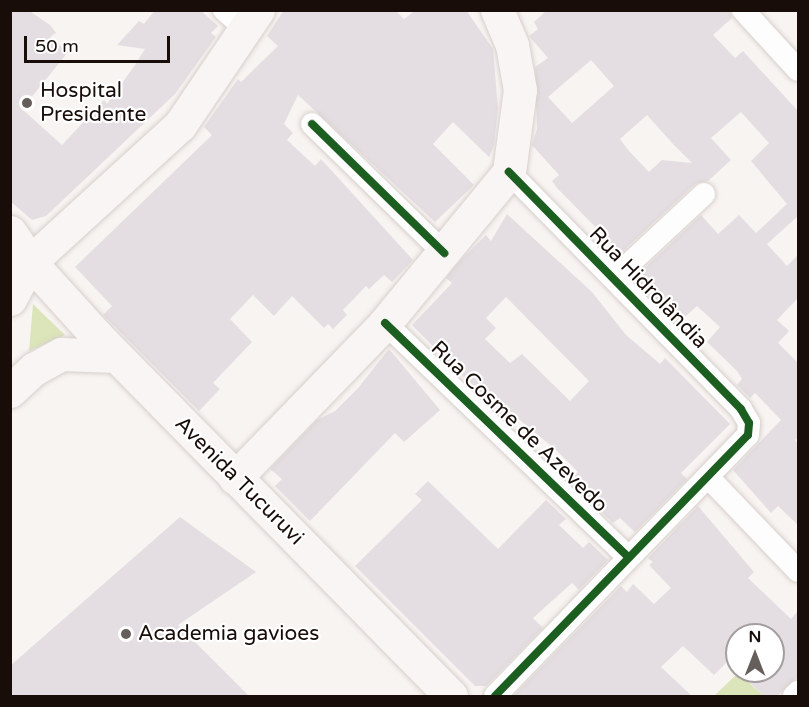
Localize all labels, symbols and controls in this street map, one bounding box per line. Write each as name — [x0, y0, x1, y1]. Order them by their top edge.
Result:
scale bar — [27, 24, 172, 62]
text: 50 m — [35, 35, 79, 57]
place label: Hospital Presidente — [40, 78, 146, 128]
marker: Hospital Presidente — [18, 94, 36, 112]
street label: Rua Hidrolândia — [583, 222, 713, 354]
street label: Rua Cosme de Azevedo — [425, 336, 613, 518]
street label: Avenida Tucuruvi — [169, 411, 309, 551]
place label: Academia gavioes — [138, 621, 319, 647]
north arrow — [725, 623, 785, 683]
marker: Academia gavioes — [119, 627, 133, 641]
text: N — [749, 627, 761, 647]

